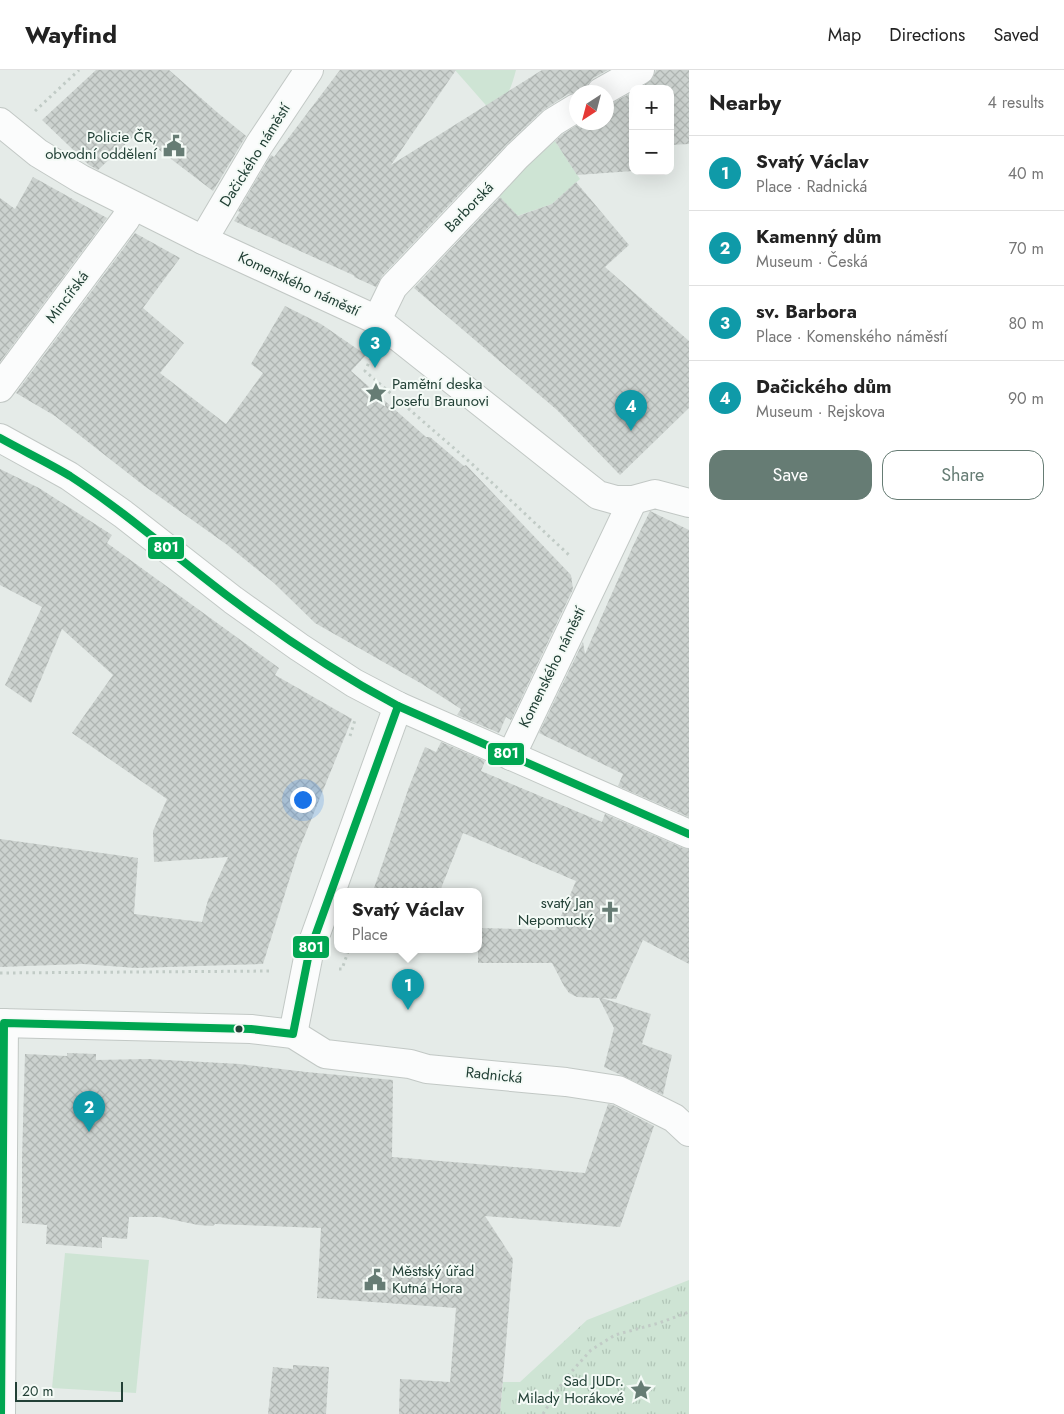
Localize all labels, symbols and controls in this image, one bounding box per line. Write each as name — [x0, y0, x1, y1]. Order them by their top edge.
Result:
text: Wayfind — [25, 17, 117, 52]
text: Map — [828, 22, 861, 48]
text: Directions — [889, 22, 965, 48]
text: Saved — [993, 22, 1039, 48]
north arrow — [569, 85, 614, 130]
map controls — [629, 85, 674, 175]
button: + — [629, 85, 674, 130]
text: Nearby — [709, 88, 781, 118]
text: 4 results — [988, 91, 1044, 114]
street label: Dačického náměstí — [214, 98, 296, 211]
place label: Policie ČR, obvodní oddělení — [45, 126, 158, 165]
button: − — [629, 130, 674, 175]
public building icon: Policie ČR, obvodní oddělení — [161, 133, 187, 159]
text: Svatý Václav — [756, 148, 869, 175]
text: 1 — [721, 162, 729, 185]
text: 40 m — [1008, 162, 1044, 185]
text: Place · Radnická — [756, 175, 867, 198]
street label: Barborská — [439, 177, 499, 237]
text: Kamenný dům — [756, 223, 882, 250]
text: 2 — [720, 237, 730, 260]
text: 70 m — [1009, 237, 1044, 260]
street label: Komenského náměstí — [234, 246, 365, 322]
text: Museum · Česká — [756, 250, 868, 273]
street label: Mincířská — [40, 266, 94, 328]
text: sv. Barbora — [756, 298, 857, 325]
text: 3 — [720, 312, 730, 335]
text: 80 m — [1008, 312, 1044, 335]
text: Place · Komenského náměstí — [756, 325, 948, 348]
pin: 3 — [359, 327, 391, 368]
place label: Pamětní deska Josefu Braunovi — [390, 373, 489, 412]
text: Dačického dům — [756, 373, 892, 400]
place icon: Pamětní deska Josefu Braunovi — [363, 380, 389, 406]
text: 4 — [719, 387, 731, 410]
text: 90 m — [1008, 387, 1044, 410]
pin: 4 — [615, 390, 647, 431]
text: Museum · Rejskova — [756, 400, 885, 423]
button: Save — [709, 450, 872, 500]
button: Share — [882, 450, 1044, 500]
line badge: 801 — [147, 536, 185, 560]
text: 801 — [153, 537, 179, 557]
street label: Komenského náměstí — [513, 602, 591, 731]
line badge: 801 — [487, 742, 525, 766]
text: 801 — [493, 743, 519, 763]
your location — [290, 787, 316, 813]
popup — [334, 888, 482, 953]
place label: svatý Jan Nepomucký — [518, 892, 594, 931]
text: Svatý Václav — [352, 896, 464, 923]
church icon: svatý Jan Nepomucký — [597, 899, 623, 925]
text: Place — [352, 923, 388, 946]
line badge: 801 — [292, 935, 330, 959]
text: 801 — [298, 937, 324, 957]
pin: 1 — [392, 969, 424, 1010]
unlabelled marker — [234, 1024, 244, 1034]
street label: Radnická — [465, 1061, 523, 1089]
pin: 2 — [73, 1091, 105, 1132]
place label: Městský úřad Kutná Hora — [392, 1260, 474, 1299]
public building icon: Městský úřad Kutná Hora — [362, 1267, 388, 1293]
place label: Sad JUDr. Milady Horákové — [518, 1370, 624, 1409]
place icon: Sad JUDr. Milady Horákové — [628, 1377, 654, 1403]
scale bar — [15, 1379, 122, 1402]
text: 20 m — [22, 1381, 54, 1401]

